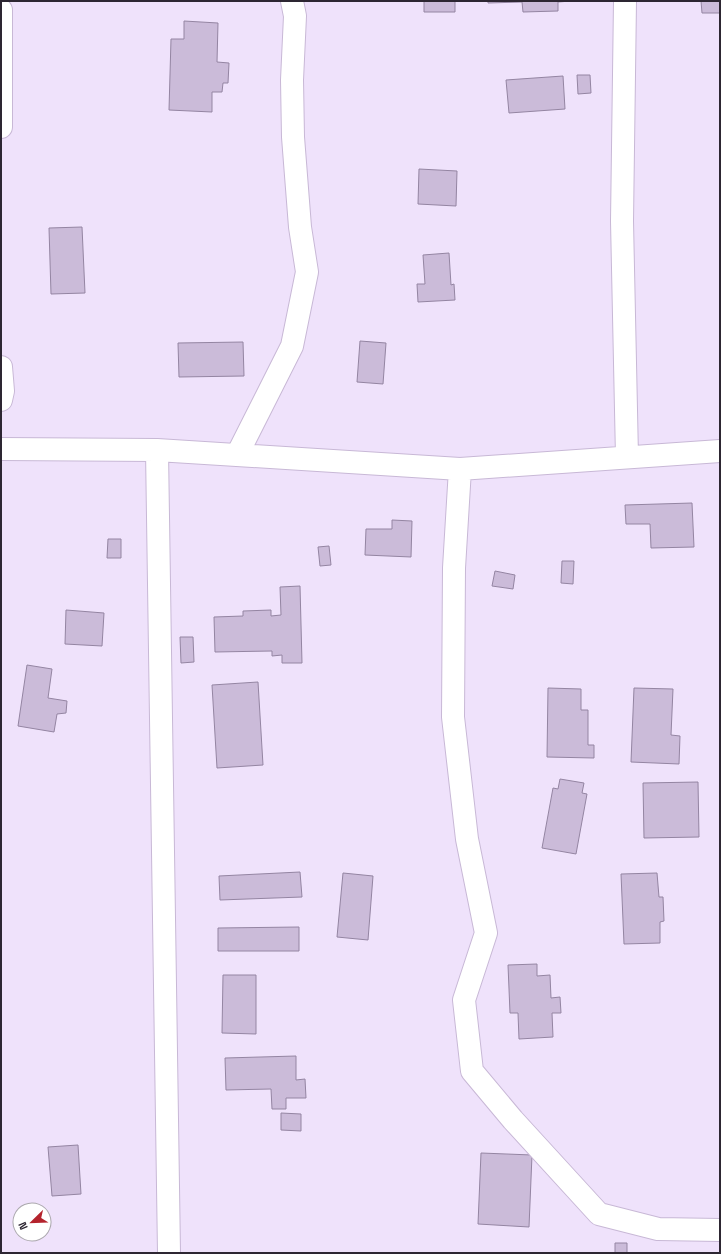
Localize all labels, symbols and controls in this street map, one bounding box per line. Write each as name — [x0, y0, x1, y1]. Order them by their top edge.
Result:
north arrow — [12, 1202, 52, 1242]
text: N — [15, 1220, 31, 1232]

